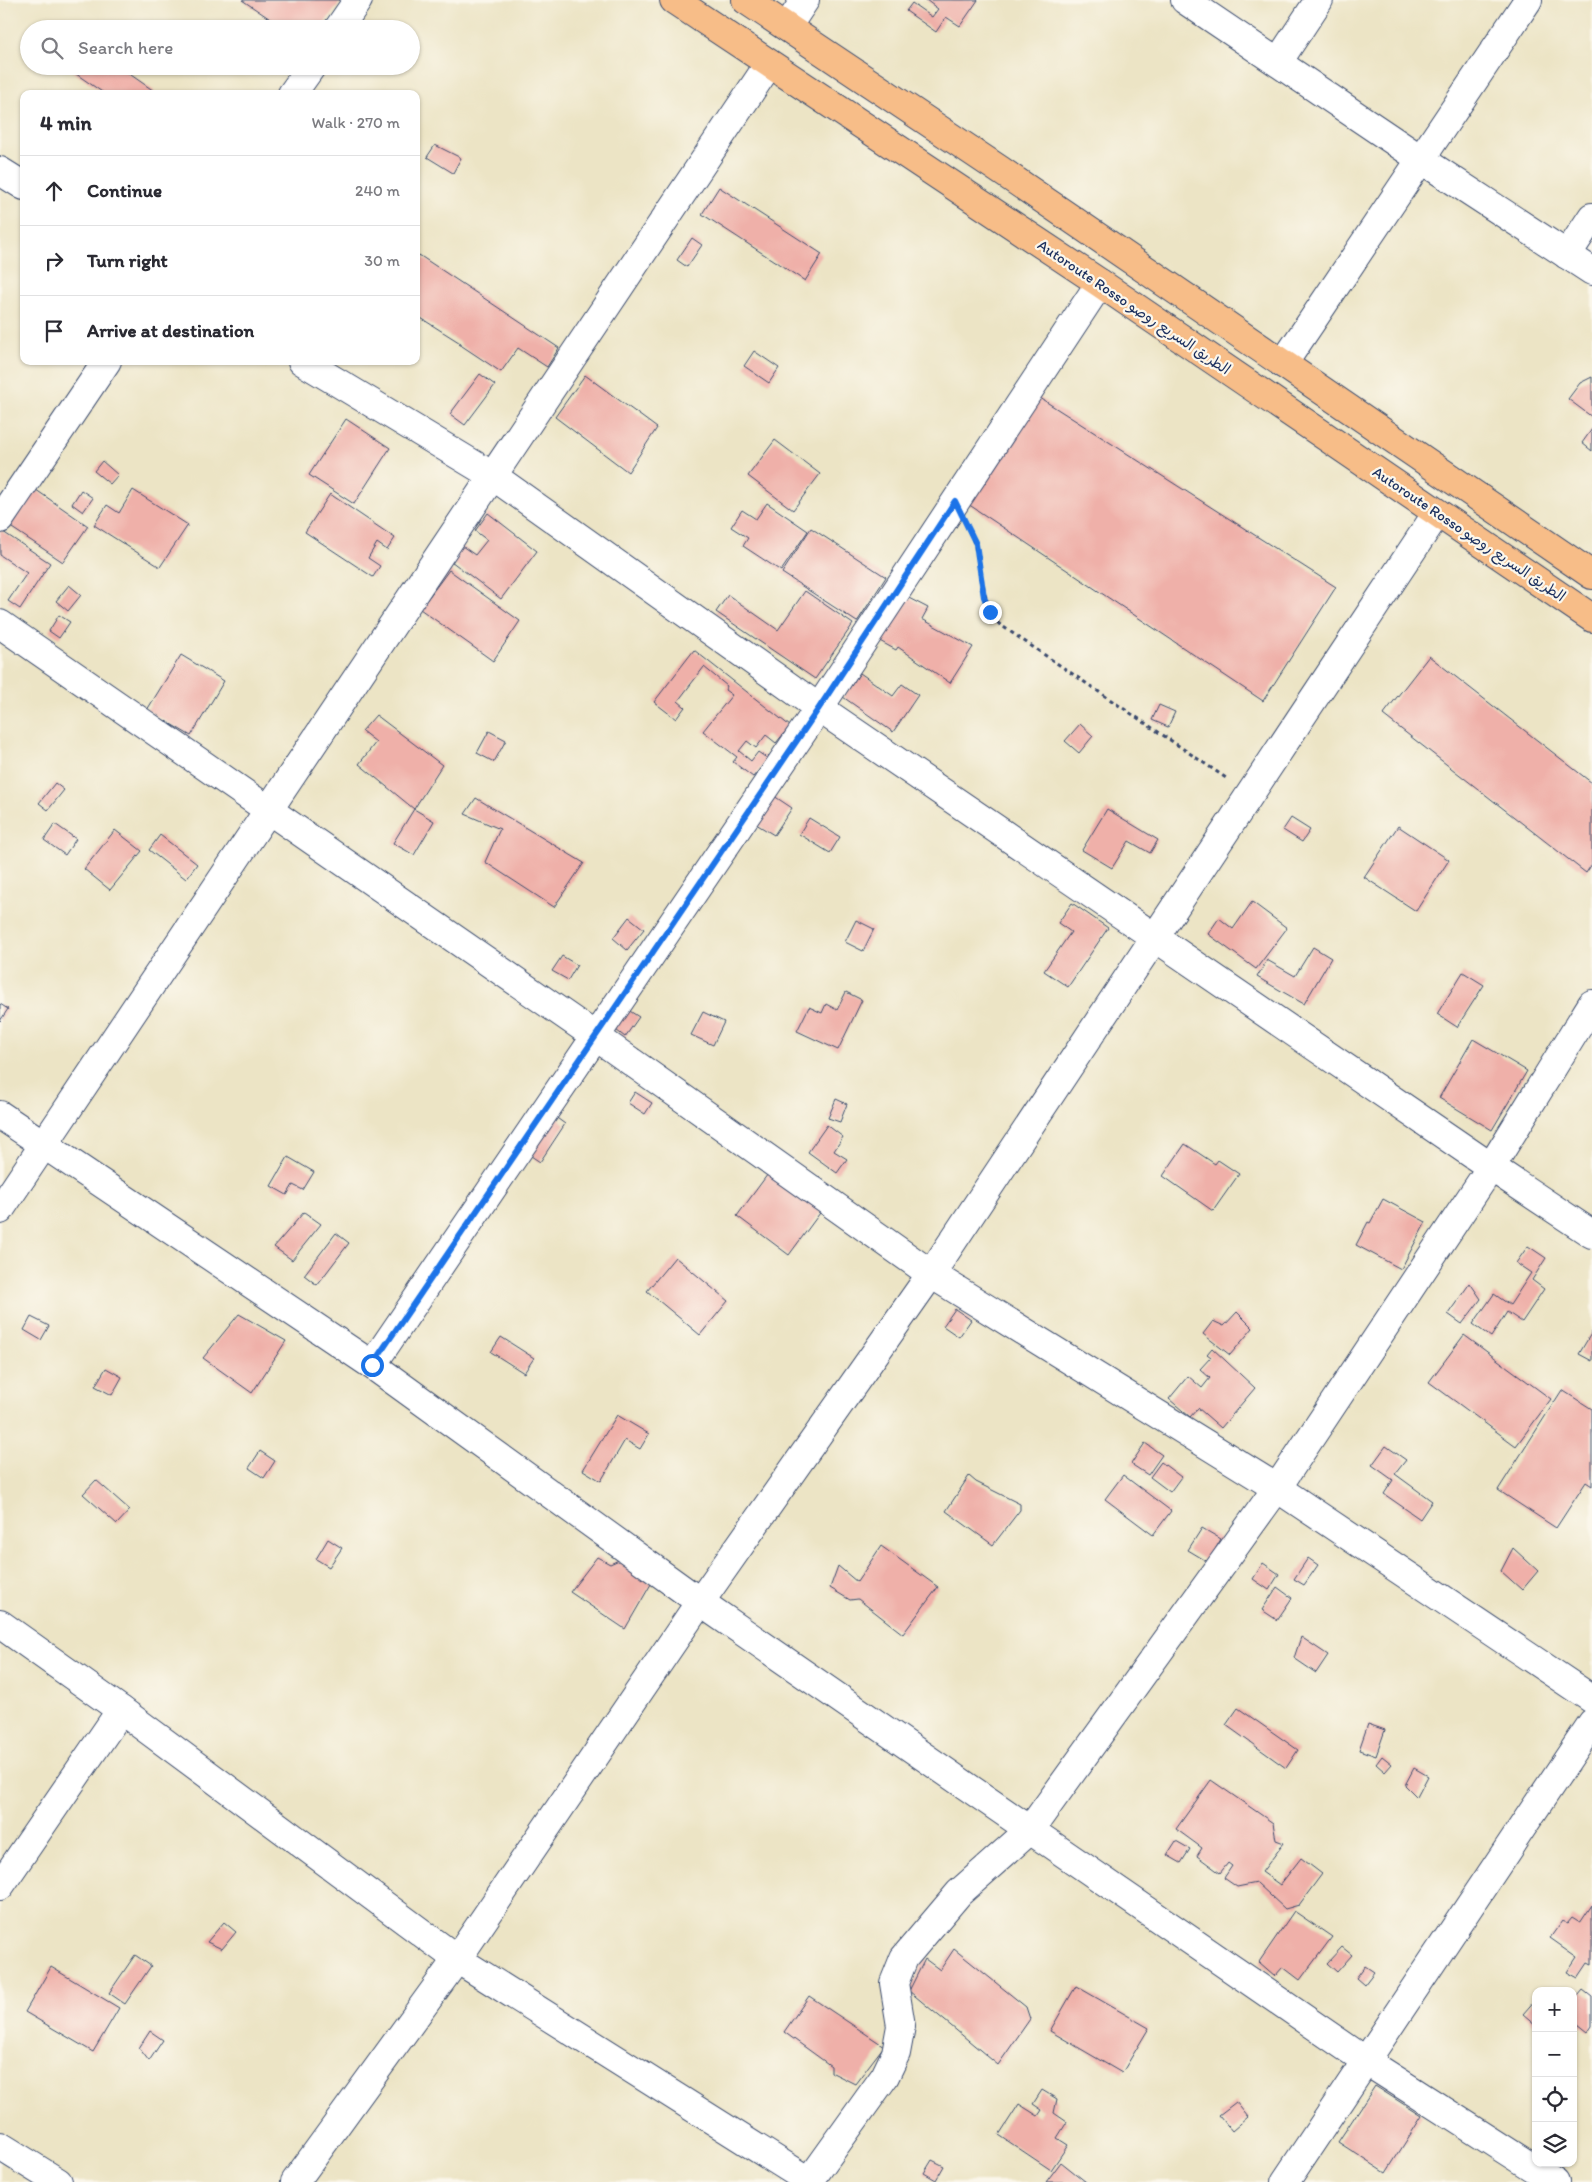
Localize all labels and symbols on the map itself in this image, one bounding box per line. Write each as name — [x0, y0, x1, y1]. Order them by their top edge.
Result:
street label: Autoroute Rosso الطريق السريع روصو — [1033, 236, 1234, 380]
street label: Autoroute Rosso الطريق السريع روصو — [1368, 463, 1569, 607]
route end — [979, 601, 1002, 624]
route start — [361, 1354, 384, 1377]

